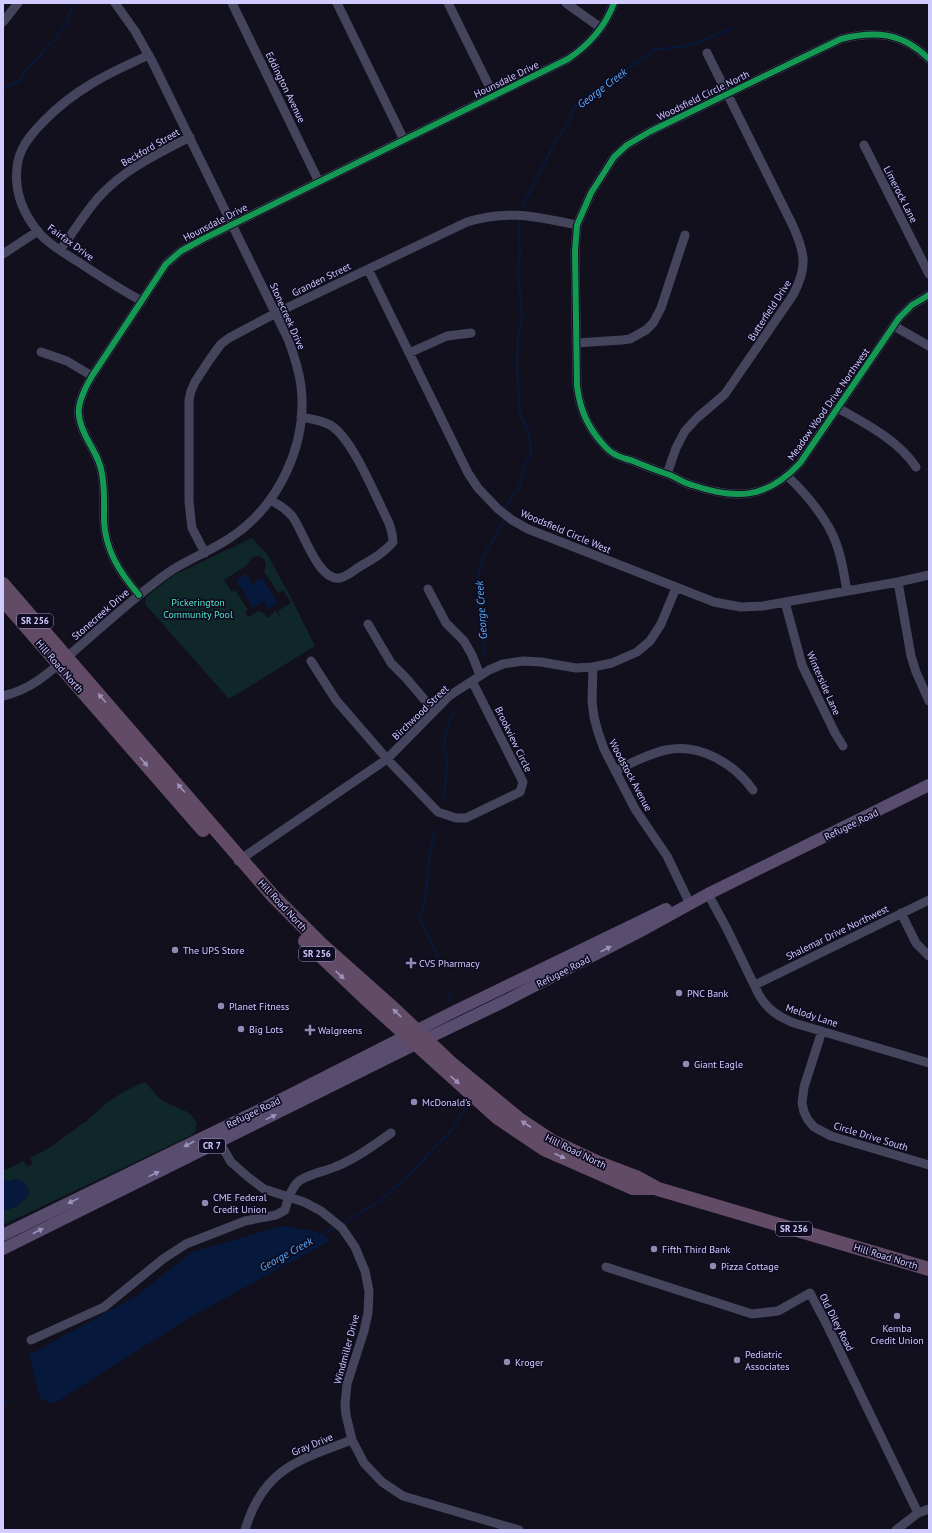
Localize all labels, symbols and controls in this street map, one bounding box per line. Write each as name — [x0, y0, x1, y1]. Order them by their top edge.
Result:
street label: Eddington Avenue — [263, 50, 308, 125]
street label: Hounsdale Drive — [472, 58, 541, 101]
water label: George Creek — [574, 64, 630, 111]
street label: Woodsfield Circle North — [655, 67, 752, 123]
street label: Beckford Street — [119, 125, 182, 169]
street label: Limerock Lane — [881, 164, 920, 225]
street label: Hounsdale Drive — [181, 201, 250, 244]
street label: Fairfax Drive — [45, 221, 96, 264]
street label: Granden Street — [290, 259, 353, 299]
street label: Butterfield Drive — [745, 277, 794, 343]
street label: Stonecreek Drive — [267, 281, 308, 352]
street label: Meadow Wood Drive Northwest — [785, 345, 873, 463]
street label: Woodsfield Circle West — [519, 507, 614, 557]
water label: George Creek — [472, 579, 490, 640]
street label: Stonecreek Drive — [69, 586, 132, 643]
park label: Pickerington Community Pool — [163, 596, 233, 621]
road number: SR 256 — [17, 614, 53, 628]
street label: Hill Road North — [33, 637, 86, 696]
street label: Winterside Lane — [804, 649, 843, 717]
street label: Birchwood Street — [389, 682, 452, 743]
one-way arrow — [97, 692, 106, 703]
street label: Brookview Circle — [492, 704, 535, 774]
street label: Woodstock Avenue — [606, 737, 655, 813]
one-way arrow — [139, 758, 148, 767]
one-way arrow — [176, 783, 185, 794]
street label: Refugee Road — [822, 806, 880, 843]
street label: Hill Road North — [255, 877, 310, 934]
street label: Shalemar Drive Northwest — [784, 902, 891, 963]
place label: The UPS Store — [183, 944, 244, 957]
marker: The UPS Store — [170, 945, 180, 955]
one-way arrow — [601, 946, 612, 952]
road number: SR 256 — [299, 947, 335, 961]
street label: Refugee Road — [534, 952, 592, 990]
place label: CVS Pharmacy — [419, 957, 480, 970]
marker: CVS Pharmacy — [406, 958, 416, 968]
one-way arrow — [335, 971, 345, 980]
place label: PNC Bank — [687, 987, 729, 1000]
marker: PNC Bank — [674, 988, 684, 998]
place label: Planet Fitness — [229, 1000, 289, 1013]
marker: Planet Fitness — [216, 1001, 226, 1011]
street label: Melody Lane — [784, 1001, 840, 1030]
one-way arrow — [392, 1008, 402, 1017]
place label: Big Lots — [249, 1023, 283, 1036]
marker: Big Lots — [236, 1024, 246, 1034]
place label: Walgreens — [318, 1024, 362, 1037]
marker: Walgreens — [305, 1025, 315, 1035]
place label: Giant Eagle — [694, 1058, 743, 1071]
marker: Giant Eagle — [681, 1059, 691, 1069]
one-way arrow — [450, 1075, 460, 1084]
street label: Refugee Road — [224, 1094, 282, 1131]
place label: McDonald's — [422, 1096, 471, 1109]
marker: McDonald's — [409, 1097, 419, 1107]
one-way arrow — [265, 1113, 277, 1120]
street label: Circle Drive South — [832, 1119, 910, 1154]
one-way arrow — [520, 1120, 532, 1127]
street label: Hill Road North — [543, 1131, 608, 1172]
road number: CR 7 — [199, 1139, 225, 1153]
one-way arrow — [183, 1141, 195, 1147]
one-way arrow — [554, 1153, 565, 1159]
one-way arrow — [149, 1171, 160, 1177]
place label: CME Federal Credit Union — [213, 1191, 267, 1216]
one-way arrow — [67, 1198, 78, 1204]
marker: CME Federal Credit Union — [200, 1198, 210, 1208]
road number: SR 256 — [776, 1222, 812, 1236]
one-way arrow — [32, 1228, 44, 1235]
water label: George Creek — [257, 1233, 316, 1274]
street label: Hill Road North — [852, 1241, 920, 1272]
place label: Fifth Third Bank — [662, 1243, 731, 1256]
marker: Fifth Third Bank — [649, 1244, 659, 1254]
place label: Pizza Cottage — [721, 1260, 779, 1273]
marker: Pizza Cottage — [708, 1261, 718, 1271]
street label: Old Diley Road — [816, 1291, 857, 1353]
marker: Kemba Credit Union — [892, 1311, 902, 1321]
street label: Windmiller Drive — [331, 1313, 362, 1386]
place label: Kemba Credit Union — [870, 1322, 924, 1347]
place label: Pediatric Associates — [745, 1348, 789, 1373]
marker: Pediatric Associates — [732, 1355, 742, 1365]
place label: Kroger — [515, 1356, 544, 1369]
marker: Kroger — [502, 1357, 512, 1367]
street label: Gray Drive — [289, 1430, 335, 1459]

